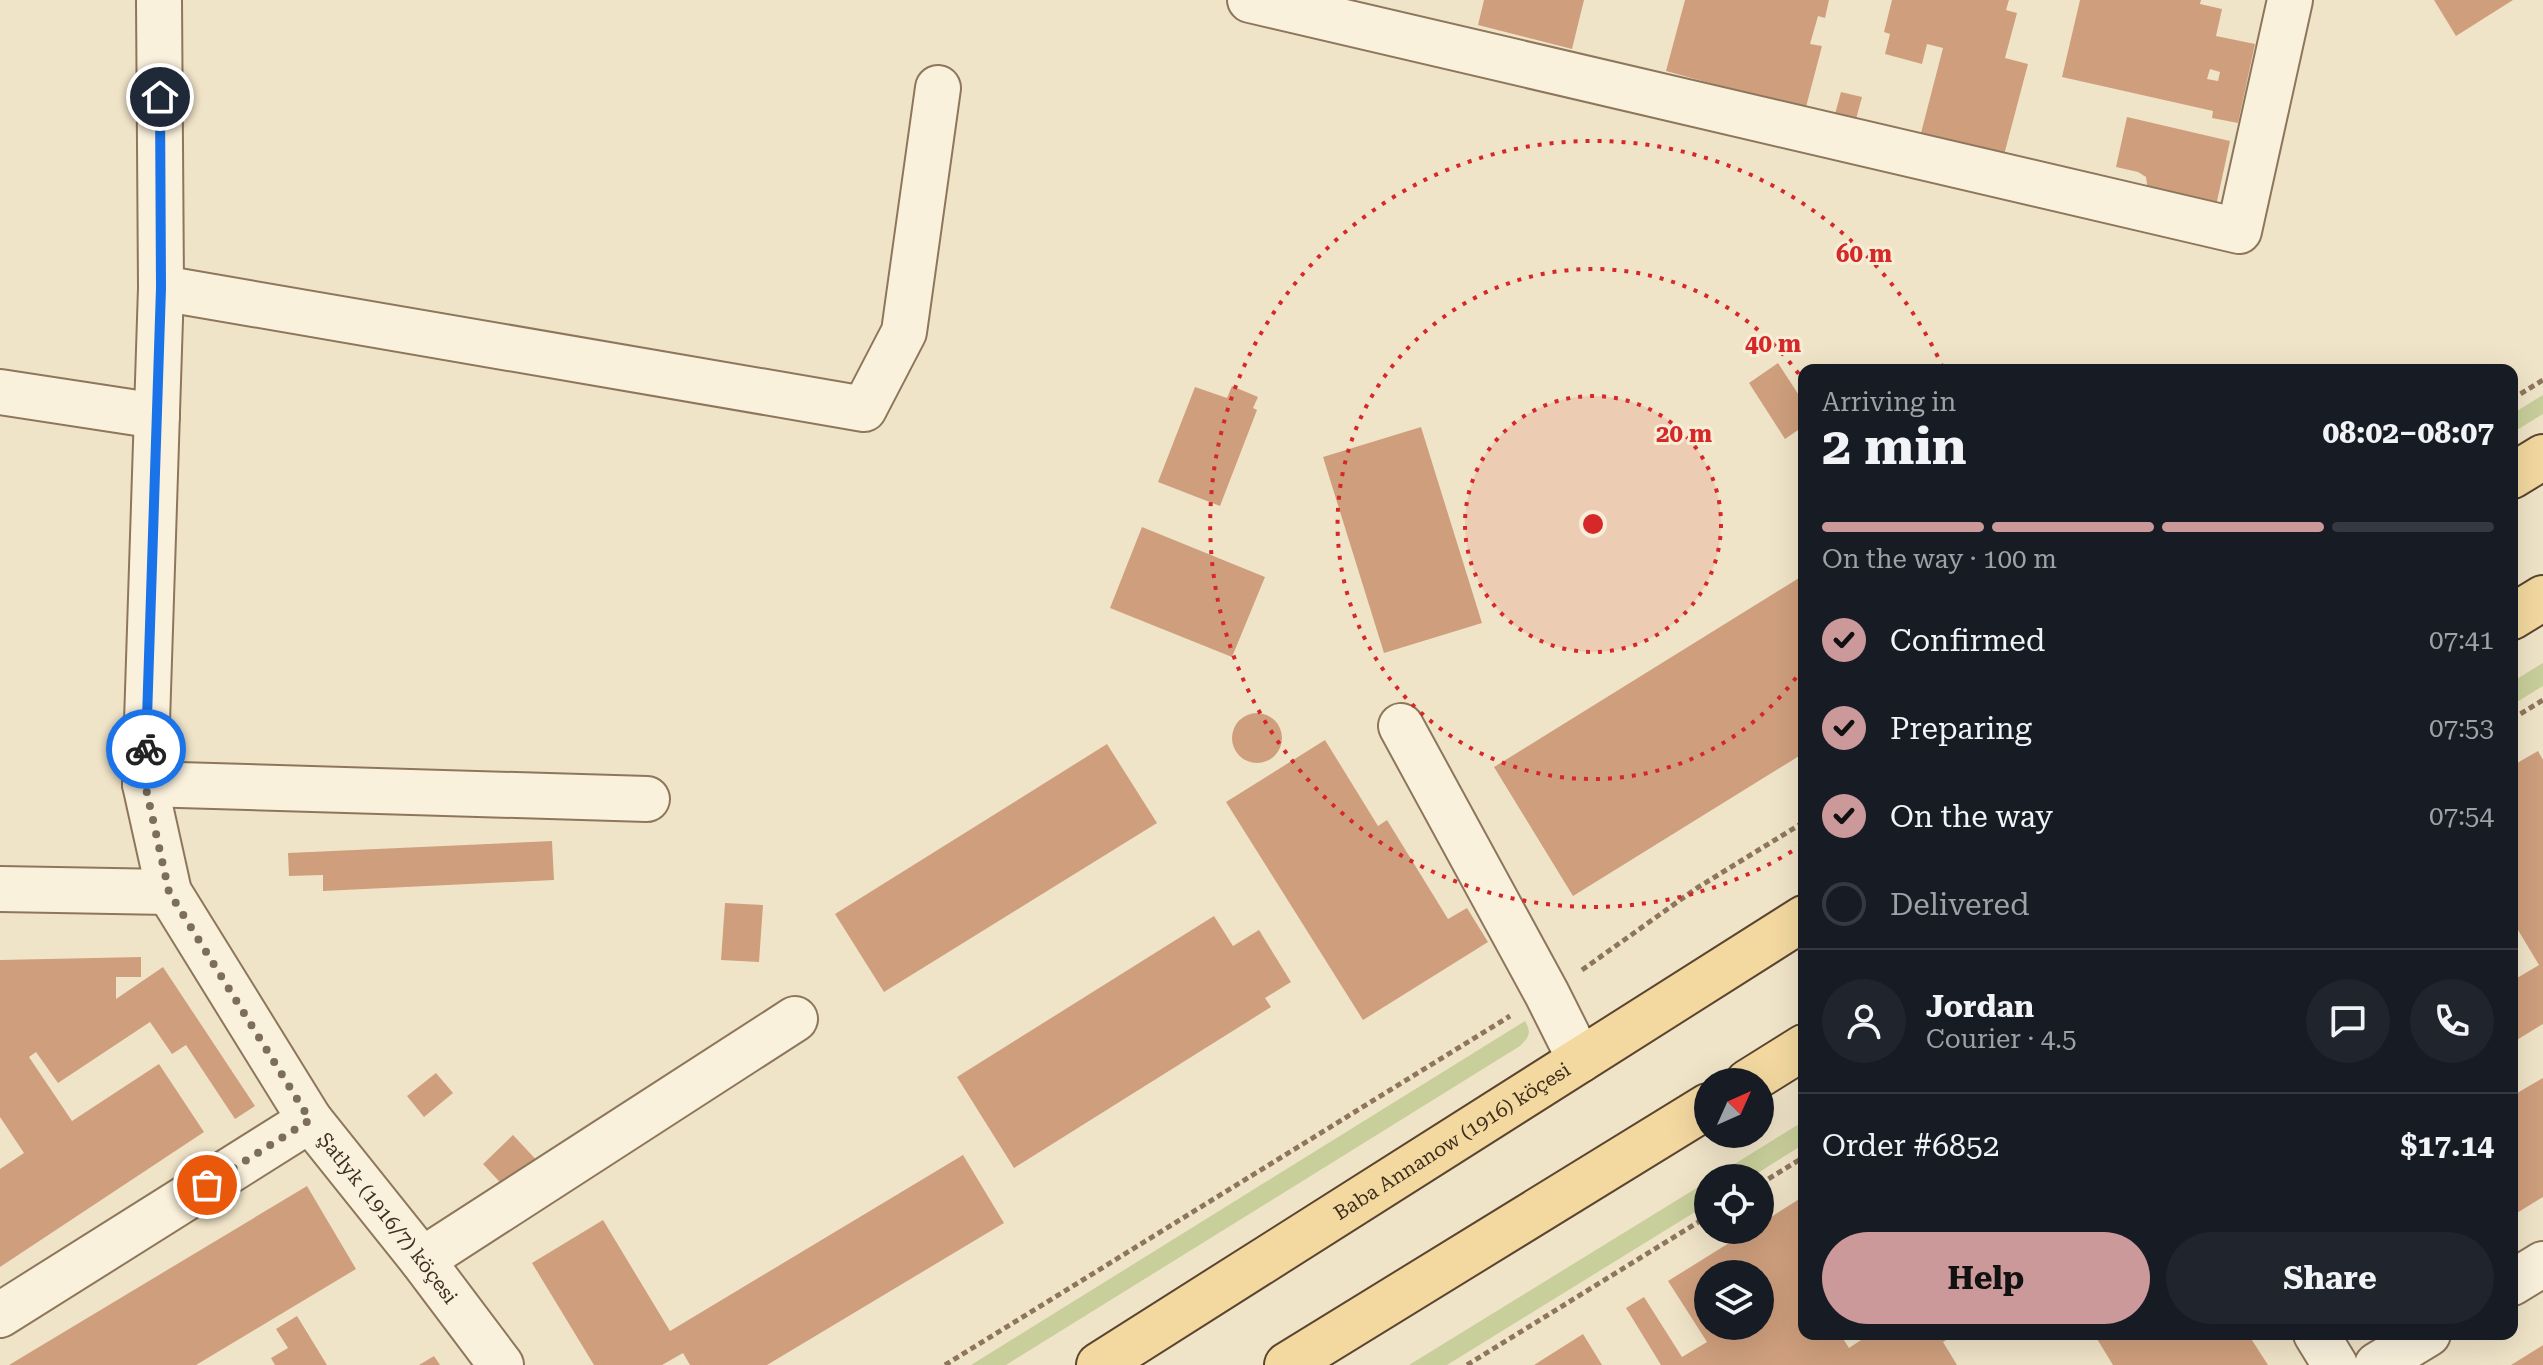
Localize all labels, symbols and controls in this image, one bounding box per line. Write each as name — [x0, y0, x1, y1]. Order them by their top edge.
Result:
pin — [126, 63, 194, 131]
icon: home — [138, 75, 182, 119]
text: 60 m — [1836, 240, 1892, 268]
text: 40 m — [1745, 330, 1801, 358]
text: Arriving in — [1822, 387, 1956, 417]
text: 08:02–08:07 — [2322, 415, 2494, 450]
text: 2 min — [1822, 416, 1967, 477]
text: 20 m — [1656, 420, 1712, 448]
centre of rings — [1579, 510, 1607, 538]
text: On the way · 100 m — [1822, 544, 2057, 574]
icon: check — [1822, 618, 1866, 662]
text: Confirmed — [1890, 623, 2045, 658]
text: 07:41 — [2429, 625, 2494, 655]
icon: check — [1822, 706, 1866, 750]
courier — [106, 709, 186, 789]
text: Preparing — [1890, 711, 2032, 746]
text: 07:53 — [2429, 713, 2494, 743]
icon: bike — [124, 727, 168, 771]
icon: check — [1822, 794, 1866, 838]
text: On the way — [1890, 799, 2053, 834]
text: 07:54 — [2429, 801, 2494, 831]
text: Delivered — [1890, 887, 2029, 922]
button: person — [1822, 979, 1906, 1063]
button: chat — [2306, 979, 2390, 1063]
button: phone — [2410, 979, 2494, 1063]
text: Jordan — [1926, 989, 2034, 1024]
text: Courier · 4.5 — [1926, 1024, 2076, 1054]
street label: Baba Annanow (1916) köçesi — [1329, 1057, 1575, 1225]
north arrow — [1694, 1068, 1774, 1148]
map controls — [1694, 1068, 1774, 1340]
street label: Şatlyk (1916/7) köçesi — [313, 1128, 463, 1308]
text: Order #6852 — [1822, 1128, 2000, 1163]
text: $17.14 — [2401, 1128, 2494, 1163]
pin — [173, 1151, 241, 1219]
icon: bag — [185, 1163, 229, 1207]
button: locate — [1694, 1164, 1774, 1244]
button: Help — [1822, 1232, 2150, 1324]
button: Share — [2166, 1232, 2494, 1324]
button: layers — [1694, 1260, 1774, 1340]

